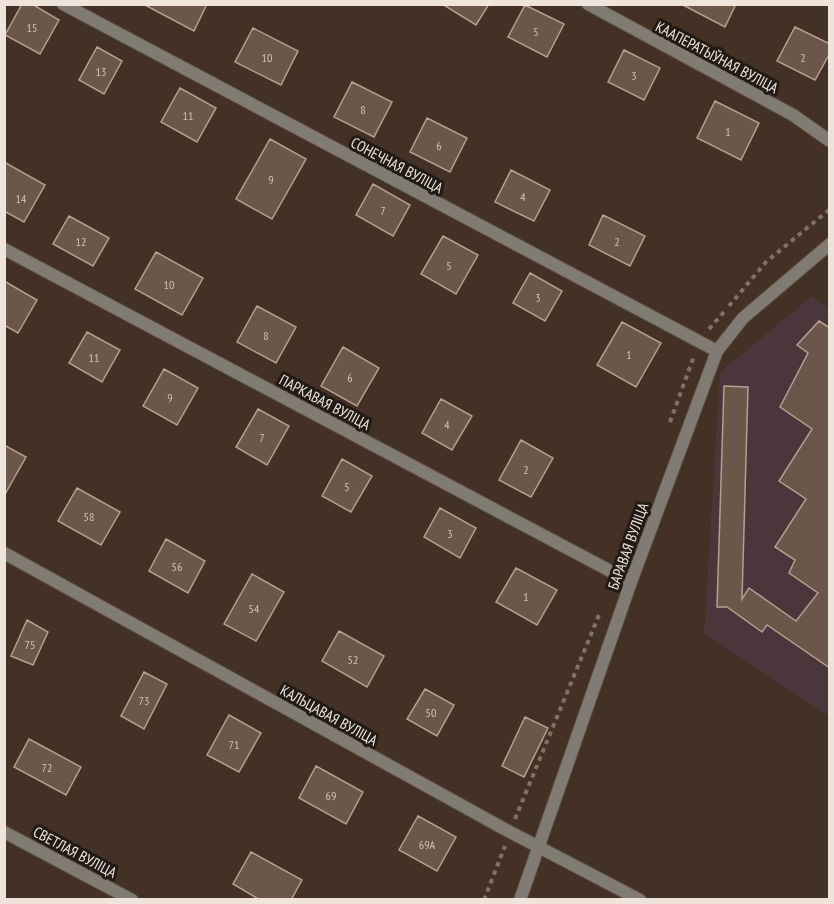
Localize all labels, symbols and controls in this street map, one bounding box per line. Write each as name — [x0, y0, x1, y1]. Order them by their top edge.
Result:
street label: КААПЕРАТЫЎНАЯ ВУЛІЦА — [652, 17, 782, 98]
house number: 15 — [27, 20, 37, 35]
house number: 5 — [533, 24, 539, 39]
house number: 10 — [262, 50, 272, 65]
house number: 2 — [800, 50, 806, 65]
house number: 13 — [96, 64, 106, 79]
house number: 3 — [631, 68, 637, 83]
house number: 8 — [360, 102, 366, 117]
house number: 11 — [183, 108, 193, 123]
house number: 1 — [725, 124, 731, 139]
street label: СОНЕЧНАЯ ВУЛІЦА — [348, 133, 447, 198]
house number: 6 — [436, 138, 442, 153]
house number: 9 — [268, 172, 274, 187]
house number: 4 — [520, 189, 526, 204]
house number: 14 — [16, 191, 27, 206]
house number: 7 — [380, 203, 386, 218]
house number: 12 — [76, 234, 86, 249]
house number: 2 — [614, 234, 620, 249]
house number: 5 — [446, 258, 452, 273]
house number: 10 — [164, 277, 174, 292]
house number: 3 — [535, 290, 541, 305]
house number: 8 — [263, 328, 269, 343]
house number: 1 — [626, 347, 632, 362]
house number: 11 — [89, 350, 99, 365]
street label: ПАРКАВАЯ ВУЛІЦА — [276, 370, 375, 434]
house number: 6 — [347, 370, 353, 385]
house number: 9 — [167, 390, 173, 405]
house number: 4 — [444, 417, 450, 432]
house number: 7 — [259, 430, 265, 445]
house number: 2 — [523, 462, 529, 477]
house number: 5 — [344, 479, 350, 494]
street label: БАРАВАЯ ВУЛІЦА — [603, 499, 653, 592]
house number: 58 — [84, 509, 94, 524]
house number: 3 — [447, 526, 453, 541]
house number: 56 — [172, 559, 182, 574]
house number: 1 — [523, 589, 529, 604]
house number: 54 — [249, 601, 260, 616]
house number: 75 — [25, 637, 35, 652]
house number: 52 — [348, 652, 358, 667]
street label: КАЛЬЦАВАЯ ВУЛІЦА — [277, 680, 382, 750]
house number: 73 — [139, 693, 149, 708]
house number: 50 — [426, 705, 436, 720]
house number: 71 — [229, 737, 239, 752]
house number: 72 — [42, 760, 52, 775]
house number: 69 — [326, 788, 336, 803]
street label: СВЕТЛАЯ ВУЛІЦА — [30, 822, 121, 882]
house number: 69А — [419, 837, 436, 852]

